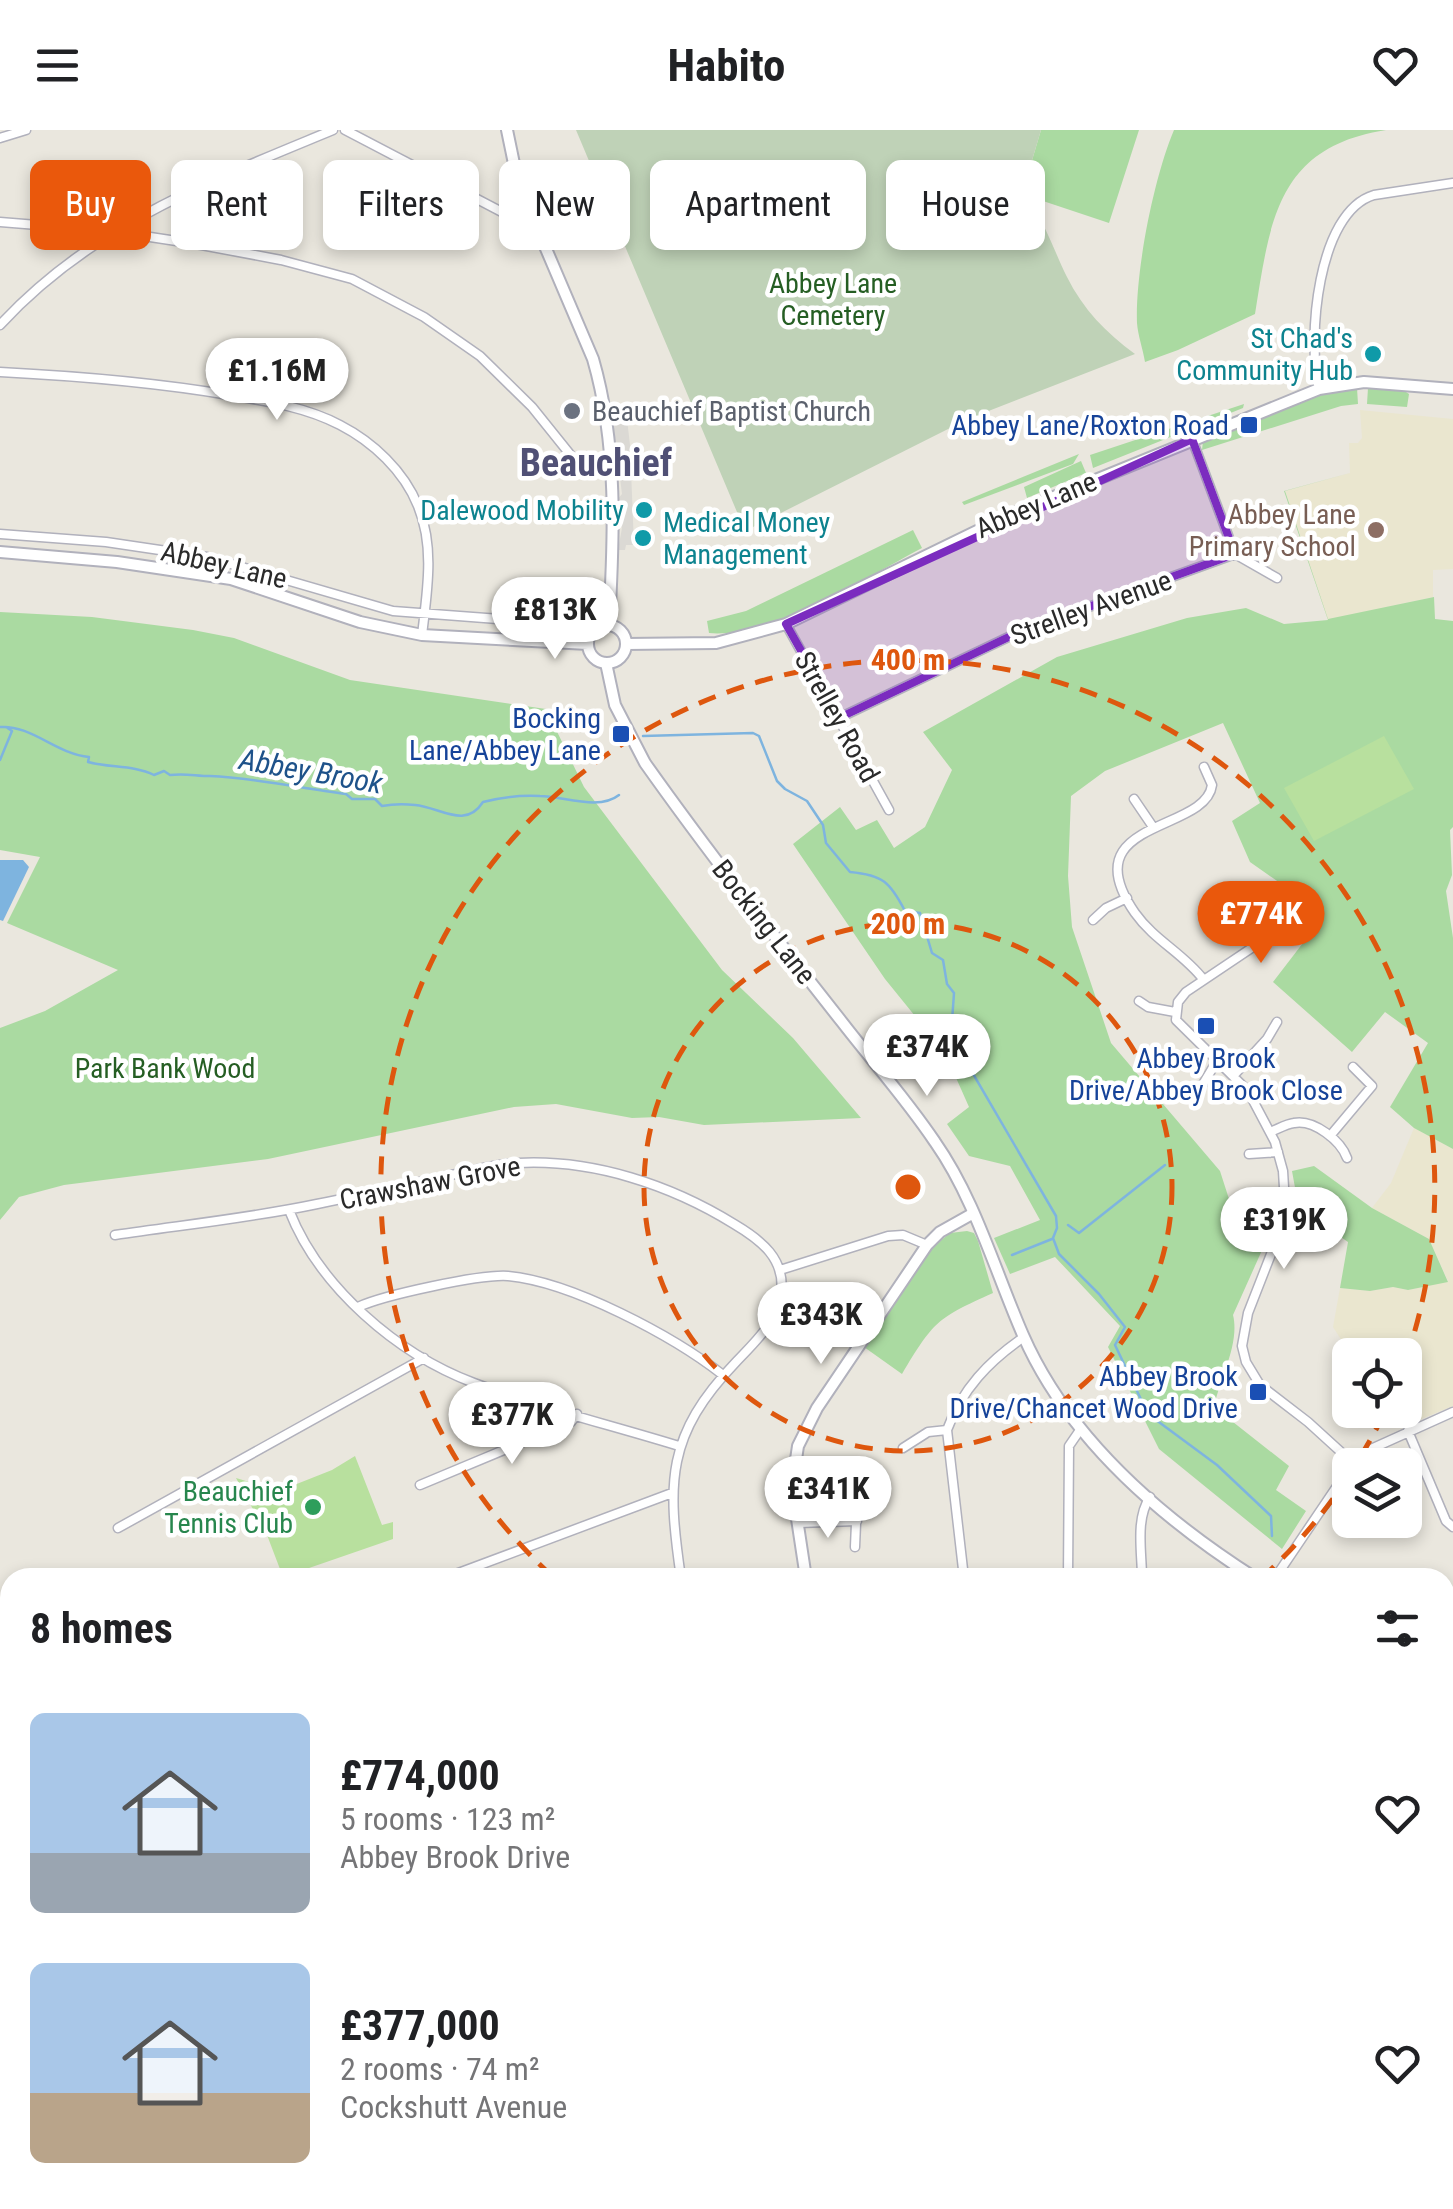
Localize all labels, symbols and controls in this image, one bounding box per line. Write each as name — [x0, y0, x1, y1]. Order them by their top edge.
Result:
icon: menu — [30, 38, 85, 93]
icon: heart — [1368, 38, 1423, 93]
text: Habito — [668, 39, 785, 92]
chip: Buy — [30, 160, 151, 250]
chip: Rent — [171, 160, 303, 250]
chip: Filters — [323, 160, 479, 250]
chip: New — [499, 160, 630, 250]
chip: Apartment — [650, 160, 866, 250]
chip: House — [886, 160, 1045, 250]
park label: Abbey Lane Cemetery — [769, 267, 897, 332]
place label: St Chad's Community Hub — [1176, 322, 1353, 387]
pin: £1.16M — [196, 338, 358, 423]
marker: St Chad's Community Hub — [1362, 343, 1384, 365]
text: £1.16M — [228, 351, 326, 389]
place label: Beauchief Baptist Church — [592, 395, 871, 428]
marker: Beauchief Baptist Church — [561, 400, 583, 422]
place label: Abbey Lane/Roxton Road — [951, 409, 1229, 442]
marker: Abbey Lane/Roxton Road — [1238, 414, 1260, 436]
district label: Beauchief — [520, 441, 673, 485]
street label: Abbey Lane — [971, 465, 1101, 545]
place label: Dalewood Mobility — [420, 494, 624, 527]
place label: Abbey Lane Primary School — [1189, 498, 1356, 563]
marker: Dalewood Mobility — [633, 499, 655, 521]
place label: Medical Money Management — [663, 506, 831, 571]
marker: Abbey Lane Primary School — [1365, 519, 1387, 541]
marker: Medical Money Management — [632, 527, 654, 549]
street label: Abbey Lane — [158, 535, 290, 595]
street label: Strelley Avenue — [1006, 564, 1176, 652]
pin: £813K — [485, 577, 625, 662]
text: £813K — [514, 590, 596, 628]
text: 400 m — [871, 642, 945, 677]
street label: Strelley Road — [788, 646, 886, 788]
place label: Bocking Lane/Abbey Lane — [409, 702, 601, 767]
marker: Bocking Lane/Abbey Lane — [610, 723, 632, 745]
water label: Abbey Brook — [236, 741, 386, 801]
street label: Bocking Lane — [705, 853, 823, 991]
pin: £774K — [1191, 881, 1331, 966]
text: £774K — [1220, 894, 1302, 932]
text: 200 m — [871, 906, 945, 941]
pin: £374K — [857, 1014, 997, 1099]
marker: Abbey Brook Drive/Abbey Brook Close — [1195, 1015, 1217, 1037]
text: £374K — [886, 1027, 968, 1065]
place label: Abbey Brook Drive/Abbey Brook Close — [1069, 1042, 1343, 1107]
park label: Park Bank Wood — [75, 1052, 255, 1085]
street label: Crawshaw Grove — [337, 1149, 523, 1217]
centre of rings — [890, 1169, 926, 1205]
pin: £319K — [1214, 1187, 1354, 1272]
text: £319K — [1243, 1200, 1325, 1238]
pin: £343K — [751, 1282, 891, 1367]
text: £343K — [780, 1295, 862, 1333]
map controls — [1332, 1338, 1422, 1538]
button: locate — [1332, 1338, 1422, 1428]
place label: Abbey Brook Drive/Chancet Wood Drive — [949, 1360, 1238, 1425]
marker: Abbey Brook Drive/Chancet Wood Drive — [1247, 1381, 1269, 1403]
pin: £377K — [442, 1382, 582, 1467]
text: £377K — [471, 1395, 553, 1433]
button: layers — [1332, 1448, 1422, 1538]
pin: £341K — [758, 1456, 898, 1541]
text: £341K — [787, 1469, 869, 1507]
place label: Beauchief Tennis Club — [164, 1475, 293, 1540]
marker: Beauchief Tennis Club — [302, 1496, 324, 1518]
icon: filters — [1370, 1601, 1425, 1656]
text: 8 homes — [30, 1604, 173, 1653]
text: £774,000 — [340, 1751, 500, 1800]
icon: home — [110, 1753, 230, 1873]
icon: heart — [1370, 1786, 1425, 1841]
text: 5 rooms · 123 m² — [340, 1800, 555, 1838]
text: Abbey Brook Drive — [340, 1838, 570, 1876]
text: £377,000 — [340, 2001, 500, 2050]
icon: home — [110, 2003, 230, 2123]
icon: heart — [1370, 2036, 1425, 2091]
text: 2 rooms · 74 m² — [340, 2050, 539, 2088]
text: Cockshutt Avenue — [340, 2088, 567, 2126]

